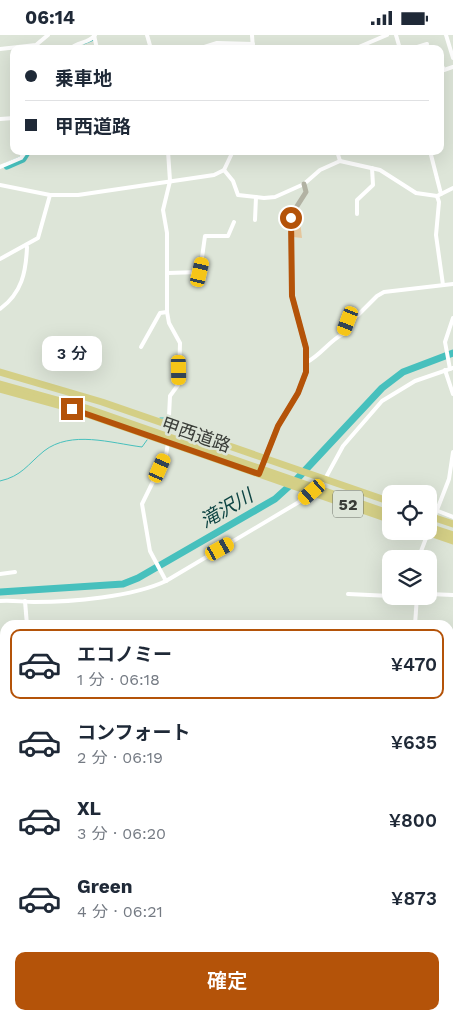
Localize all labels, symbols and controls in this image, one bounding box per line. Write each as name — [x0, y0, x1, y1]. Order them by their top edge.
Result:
text: 06:14 — [25, 6, 75, 29]
text: 乗車地 — [55, 67, 112, 90]
text: 甲西道路 — [55, 115, 131, 138]
route start — [280, 207, 302, 229]
car — [189, 256, 210, 288]
car — [335, 304, 360, 338]
callout: 3 分 — [42, 337, 102, 371]
text: 3 分 — [57, 344, 87, 363]
car — [171, 355, 186, 385]
route end — [61, 398, 83, 420]
street label: 甲西道路 — [159, 413, 234, 456]
car — [147, 451, 172, 485]
car — [295, 476, 328, 508]
water label: 滝沢川 — [196, 483, 258, 533]
map controls — [382, 485, 437, 605]
button: locate — [382, 485, 437, 540]
road number: 52 — [333, 491, 363, 517]
car — [203, 535, 236, 563]
button: layers — [382, 550, 437, 605]
icon: car — [17, 642, 62, 687]
text: エコノミー — [77, 643, 172, 666]
text: ¥470 — [391, 653, 437, 676]
text: 1 分 · 06:18 — [77, 670, 160, 689]
icon: car — [17, 720, 62, 765]
text: コンフォート — [77, 721, 190, 744]
text: ¥635 — [391, 731, 437, 754]
text: 2 分 · 06:19 — [77, 748, 163, 767]
text: XL — [77, 797, 101, 820]
icon: car — [17, 798, 62, 843]
text: ¥800 — [389, 809, 437, 832]
text: 3 分 · 06:20 — [77, 824, 166, 843]
text: Green — [77, 875, 133, 898]
icon: car — [17, 876, 62, 921]
text: ¥873 — [391, 887, 437, 910]
text: 4 分 · 06:21 — [77, 902, 163, 921]
button: 確定 — [15, 952, 439, 1010]

